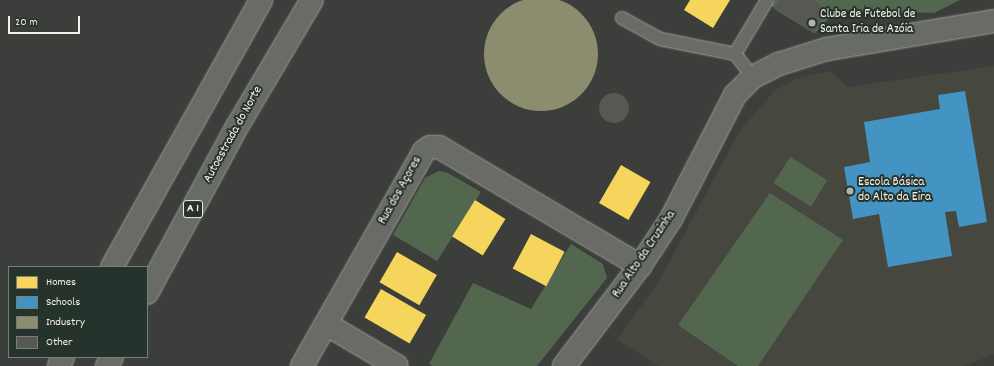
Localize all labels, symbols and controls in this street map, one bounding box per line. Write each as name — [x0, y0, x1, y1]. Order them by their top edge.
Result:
scale bar — [10, 8, 82, 34]
place label: Clube de Futebol de Santa Iria de Azóia — [820, 8, 915, 39]
text: 20 m — [15, 14, 38, 31]
marker: Clube de Futebol de Santa Iria de Azóia — [807, 18, 817, 28]
street label: Autoestrada do Norte — [201, 84, 267, 186]
street label: Rua dos Açores — [376, 154, 426, 228]
place label: Escola Básica do Alto da Eira — [858, 176, 931, 207]
marker: Escola Básica do Alto da Eira — [845, 186, 855, 196]
road number: A 1 — [183, 199, 203, 219]
street label: Rua Alto da Cruzinha — [610, 208, 680, 302]
legend — [8, 266, 148, 358]
text: Homes — [46, 274, 76, 291]
text: Schools — [46, 294, 80, 311]
text: Industry — [46, 314, 85, 331]
text: Other — [46, 334, 73, 351]

